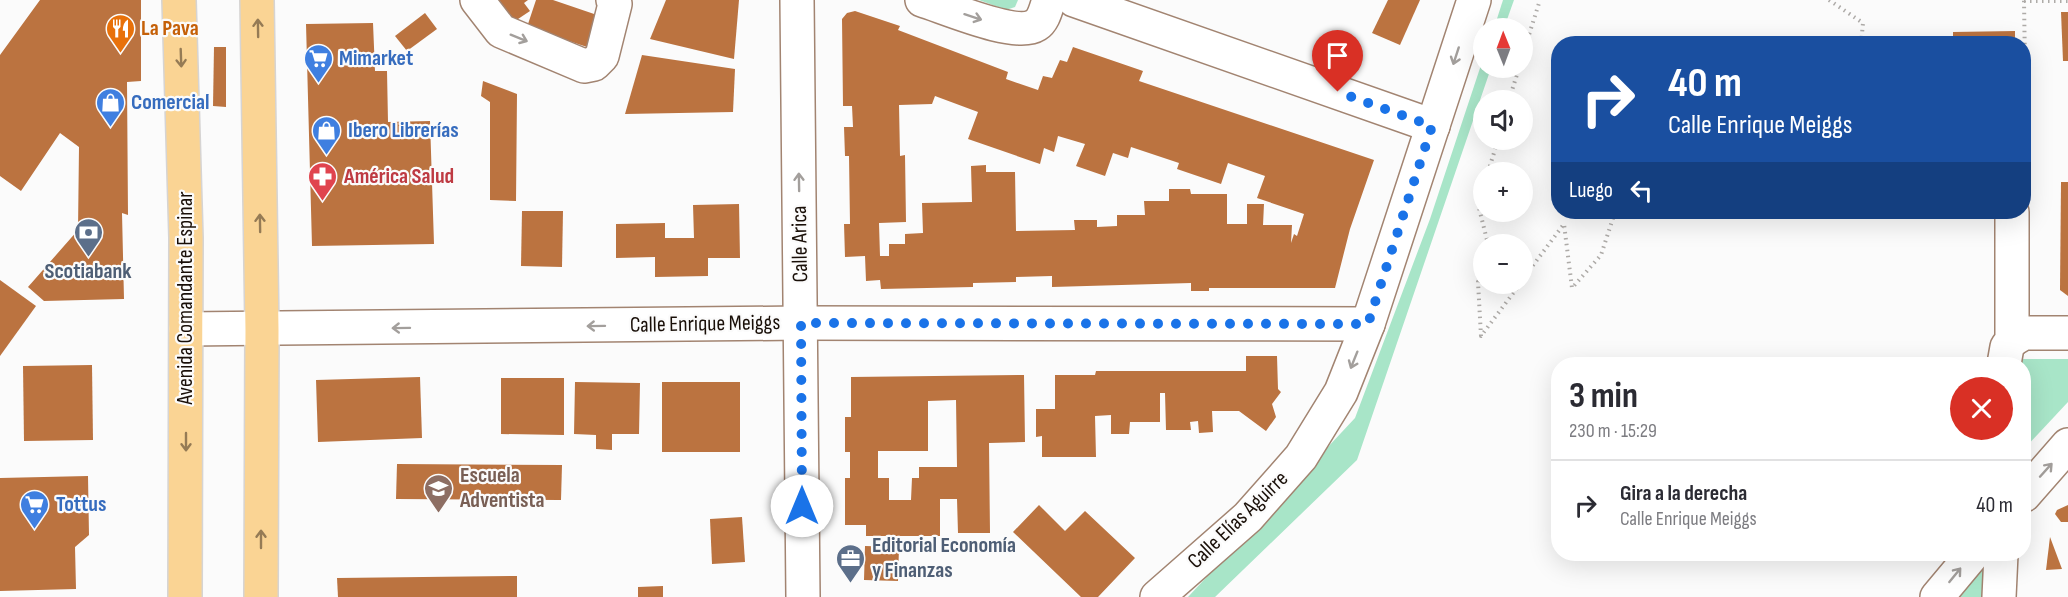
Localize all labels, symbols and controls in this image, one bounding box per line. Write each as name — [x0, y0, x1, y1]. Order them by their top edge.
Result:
restaurant icon: La Pava — [104, 12, 136, 54]
one-way arrow — [963, 12, 982, 23]
place label: La Pava — [141, 15, 199, 42]
north arrow — [1473, 18, 1533, 78]
map controls — [1473, 18, 1533, 294]
one-way arrow — [252, 19, 264, 39]
pin — [1312, 30, 1363, 92]
one-way arrow — [509, 33, 527, 44]
icon: arrive — [1321, 39, 1354, 72]
supermarket icon: Mimarket — [302, 42, 334, 84]
place label: Mimarket — [339, 45, 413, 72]
one-way arrow — [1449, 46, 1460, 65]
one-way arrow — [175, 48, 186, 68]
text: 40 m — [1668, 58, 1742, 109]
icon: right — [1569, 60, 1647, 138]
shop icon: Comercial — [94, 86, 126, 128]
place label: Comercial — [131, 89, 209, 116]
button: sound — [1473, 90, 1533, 150]
text: Calle Enrique Meiggs — [1668, 109, 1853, 141]
shop icon: Ibero Librerías — [311, 114, 343, 156]
place label: Ibero Librerías — [348, 117, 459, 144]
pharmacy icon: América Salud — [307, 160, 339, 202]
button: + — [1473, 162, 1533, 222]
place label: América Salud — [343, 163, 454, 190]
one-way arrow — [793, 172, 805, 192]
icon: left — [1625, 174, 1658, 207]
text: Luego — [1569, 177, 1613, 204]
street label: Avenida Comandante Espinar — [172, 191, 199, 406]
street label: Calle Arica — [786, 206, 814, 282]
one-way arrow — [254, 214, 266, 234]
bank icon: Scotiabank — [72, 216, 104, 258]
button: − — [1473, 234, 1533, 294]
place label: Scotiabank — [44, 258, 132, 285]
street label: Calle Enrique Meiggs — [630, 309, 780, 339]
one-way arrow — [586, 320, 606, 331]
one-way arrow — [391, 322, 411, 334]
one-way arrow — [1348, 350, 1359, 369]
text: 3 min — [1569, 375, 1638, 418]
button: close — [1950, 377, 2013, 440]
text: 230 m · 15:29 — [1569, 419, 1657, 443]
one-way arrow — [180, 432, 192, 452]
place label: Escuela Adventista — [459, 462, 545, 514]
one-way arrow — [2039, 463, 2053, 478]
street label: Calle Elías Aguirre — [1182, 465, 1294, 575]
school or university icon: Escuela Adventista — [423, 472, 455, 514]
position arrow — [770, 474, 834, 538]
text: Gira a la derecha — [1620, 480, 1747, 507]
supermarket icon: Tottus — [19, 488, 51, 530]
icon: right — [1569, 489, 1602, 522]
place label: Tottus — [56, 491, 106, 518]
text: 40 m — [1976, 492, 2013, 519]
text: Calle Enrique Meiggs — [1620, 507, 1757, 531]
one-way arrow — [255, 529, 267, 549]
place label: Editorial Economía y Finanzas — [872, 532, 1016, 584]
office icon: Editorial Economía y Finanzas — [835, 542, 867, 584]
one-way arrow — [1948, 568, 1962, 583]

